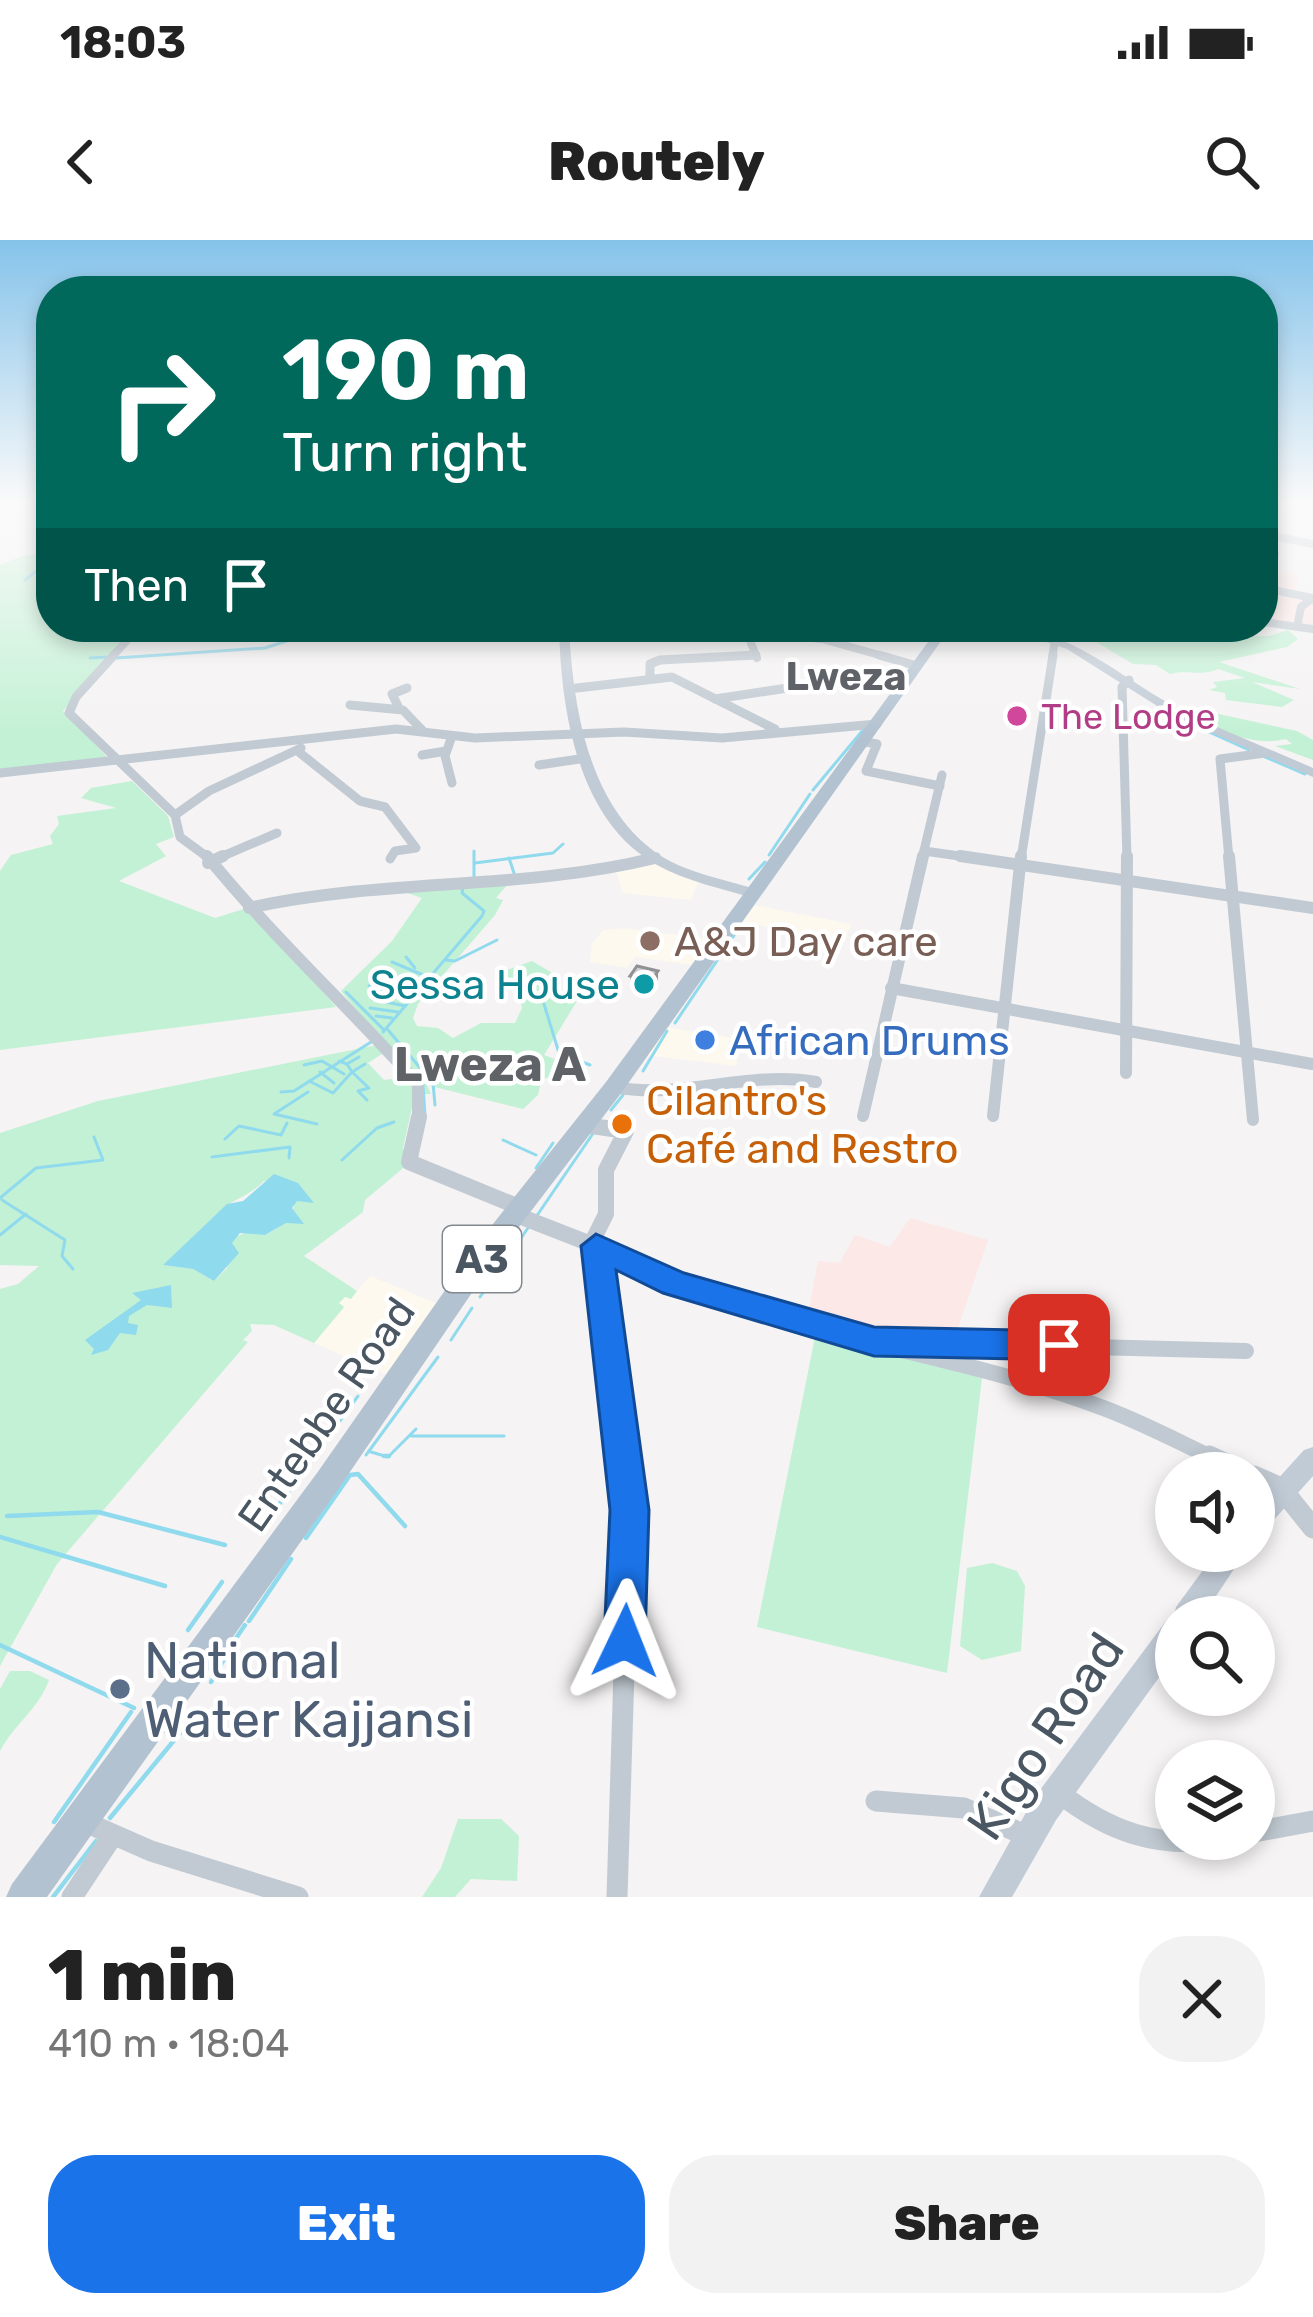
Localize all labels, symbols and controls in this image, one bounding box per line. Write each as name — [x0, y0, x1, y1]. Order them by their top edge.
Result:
text: 18:03 — [60, 16, 186, 69]
icon: back — [48, 129, 114, 195]
icon: search — [1199, 129, 1265, 195]
text: Routely — [548, 130, 765, 194]
text: 190 m — [282, 320, 530, 420]
icon: right — [84, 324, 240, 480]
text: Turn right — [282, 421, 527, 485]
icon: arrive — [213, 552, 279, 618]
text: Then — [84, 559, 189, 612]
district label: Lweza — [786, 654, 906, 700]
place label: The Lodge — [1041, 695, 1216, 738]
marker: The Lodge — [1004, 703, 1030, 729]
place label: A&J Day care — [674, 917, 938, 967]
marker: A&J Day care — [637, 928, 663, 954]
place label: Sessa House — [370, 960, 620, 1010]
marker: Sessa House — [631, 971, 657, 997]
place label: African Drums — [729, 1016, 1010, 1066]
marker: African Drums — [692, 1027, 718, 1053]
district label: Lweza A — [394, 1036, 586, 1093]
place label: Cilantro's Café and Restro — [646, 1076, 959, 1174]
marker: Cilantro's Café and Restro — [609, 1111, 635, 1137]
road number: A3 — [443, 1226, 521, 1292]
street label: Entebbe Road — [228, 1288, 426, 1541]
pin — [1008, 1294, 1110, 1396]
icon: arrive — [1026, 1312, 1092, 1378]
map controls — [1155, 1452, 1275, 1860]
button: sound — [1155, 1452, 1275, 1572]
position arrow — [562, 1578, 688, 1704]
button: search — [1155, 1596, 1275, 1716]
street label: Kigo Road — [954, 1621, 1137, 1851]
place label: National Water Kajjansi — [144, 1630, 473, 1750]
marker: National Water Kajjansi — [107, 1676, 133, 1702]
button: layers — [1155, 1740, 1275, 1860]
text: 1 min — [48, 1933, 236, 2018]
button: close — [1139, 1936, 1265, 2062]
text: 410 m · 18:04 — [48, 2021, 290, 2067]
button: Exit — [48, 2155, 645, 2293]
button: Share — [669, 2155, 1265, 2293]

